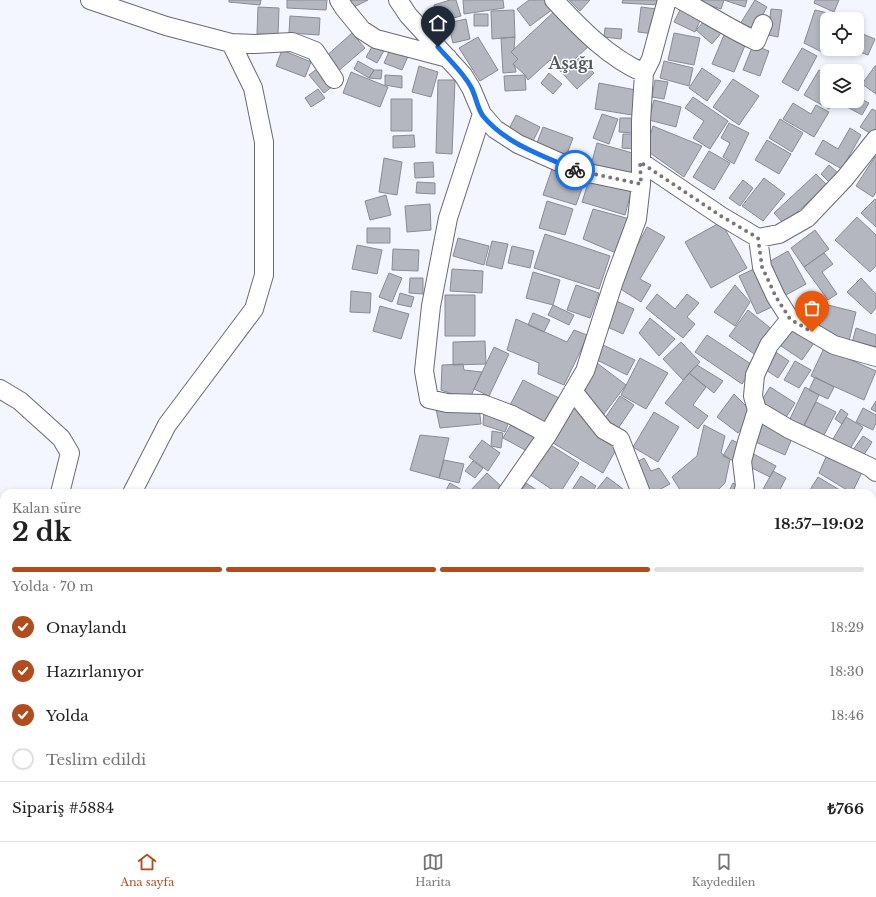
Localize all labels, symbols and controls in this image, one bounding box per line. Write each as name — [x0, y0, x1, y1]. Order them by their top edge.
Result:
pin — [421, 6, 455, 47]
icon: home — [427, 12, 449, 34]
map controls — [820, 12, 864, 108]
button: locate — [820, 12, 864, 56]
district label: Aşağı — [547, 53, 594, 73]
button: layers — [820, 64, 864, 108]
courier — [555, 150, 595, 190]
icon: bike — [564, 159, 586, 181]
pin — [795, 291, 829, 332]
icon: bag — [801, 297, 823, 319]
text: Kalan süre — [12, 500, 82, 517]
text: 18:57–19:02 — [774, 514, 864, 533]
text: 2 dk — [12, 516, 71, 548]
text: Yolda · 70 m — [12, 578, 93, 595]
icon: check — [12, 616, 34, 638]
text: Onaylandı — [46, 618, 127, 637]
text: 18:29 — [830, 619, 864, 636]
icon: check — [12, 660, 34, 682]
text: Hazırlanıyor — [46, 662, 144, 681]
text: 18:30 — [829, 663, 864, 680]
icon: check — [12, 704, 34, 726]
text: Yolda — [46, 706, 89, 725]
text: 18:46 — [831, 707, 864, 724]
text: Teslim edildi — [46, 750, 146, 769]
text: Sipariş #5884 — [12, 798, 114, 817]
text: ₺766 — [827, 799, 864, 818]
tab: Ana sayfa — [121, 851, 174, 889]
tab: Harita — [415, 851, 451, 889]
tab: Kaydedilen — [692, 851, 755, 889]

